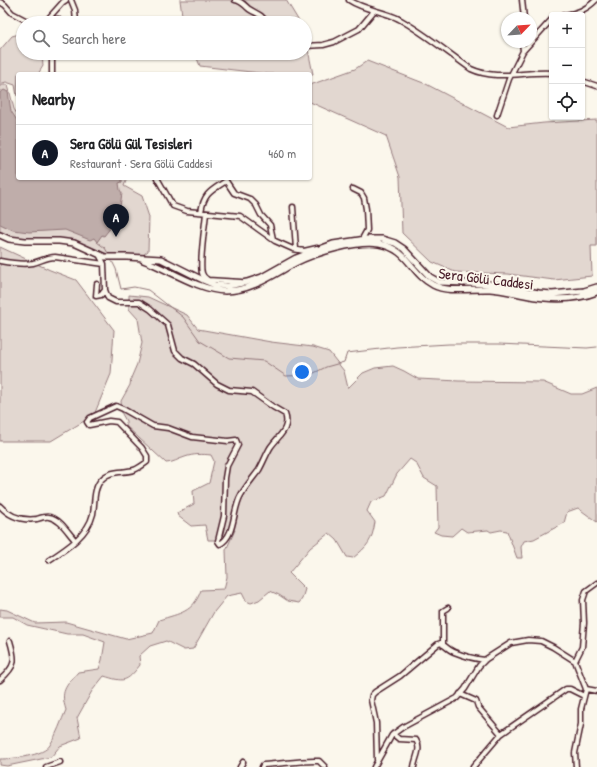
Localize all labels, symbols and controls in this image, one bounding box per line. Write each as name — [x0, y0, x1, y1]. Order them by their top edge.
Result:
north arrow — [501, 12, 537, 48]
map controls — [549, 12, 585, 120]
button: + — [549, 12, 585, 48]
search box — [16, 16, 312, 60]
icon: search — [30, 27, 52, 49]
text: Search here — [62, 28, 126, 49]
button: − — [549, 48, 585, 84]
button: locate — [549, 84, 585, 120]
text: Nearby — [32, 87, 75, 110]
text: Sera Gölü Gül Tesisleri — [70, 133, 192, 154]
text: A — [42, 144, 48, 162]
text: 460 m — [268, 144, 296, 162]
text: Restaurant · Sera Gölü Caddesi — [70, 154, 213, 172]
pin: A — [103, 204, 129, 237]
street label: Sera Gölü Caddesi — [437, 262, 535, 295]
your location — [292, 362, 312, 382]

